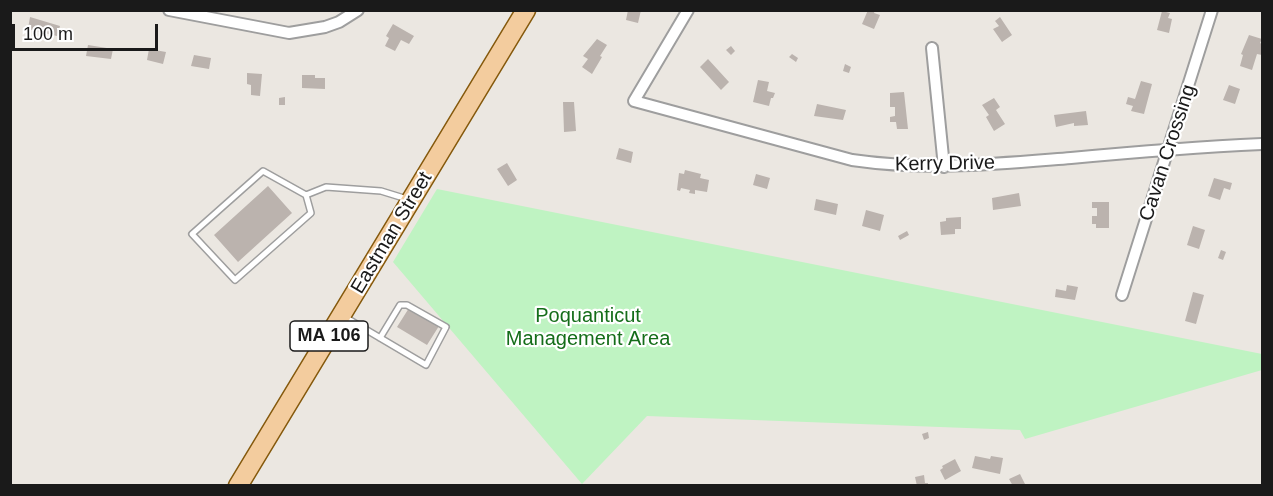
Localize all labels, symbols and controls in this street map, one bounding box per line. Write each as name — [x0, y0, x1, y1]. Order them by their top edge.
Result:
scale bar — [15, 12, 160, 50]
text: 100 m — [23, 24, 73, 44]
street label: Cavan Crossing — [1135, 82, 1201, 224]
street label: Kerry Drive — [895, 151, 995, 177]
street label: Eastman Street — [346, 168, 438, 298]
park label: Poquanticut Management Area — [506, 304, 670, 351]
road number: MA 106 — [290, 321, 368, 351]

